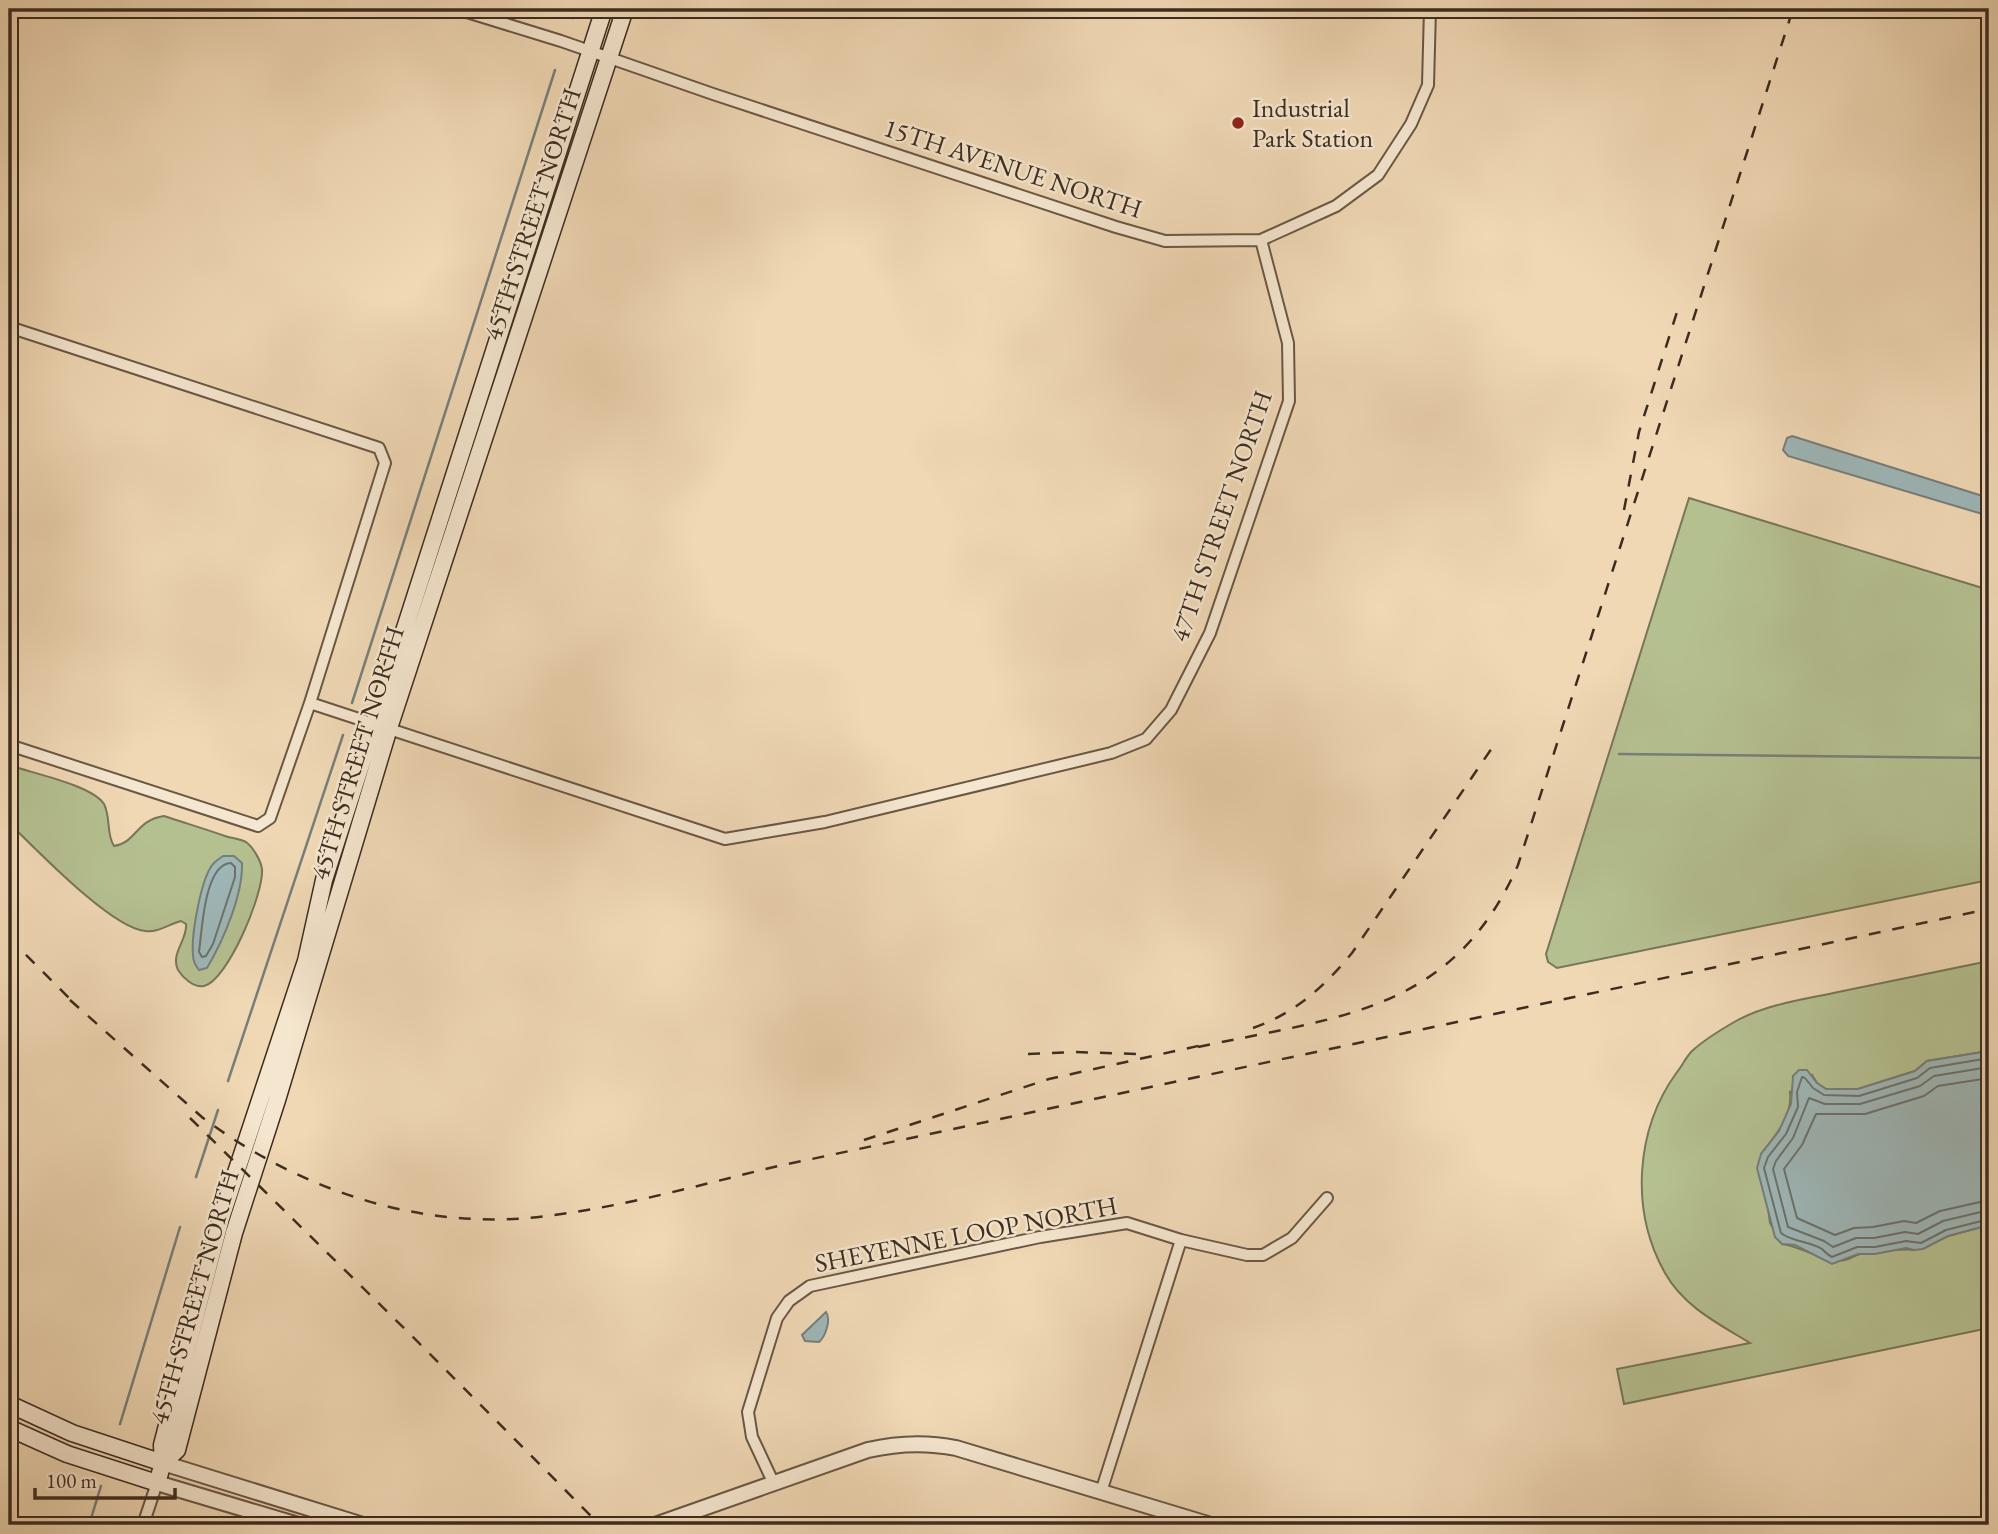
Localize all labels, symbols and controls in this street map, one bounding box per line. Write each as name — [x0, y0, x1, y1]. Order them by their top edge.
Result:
street label: 45TH STREET NORTH — [475, 83, 589, 345]
place label: Industrial Park Station — [1252, 91, 1374, 155]
street label: 15TH AVENUE NORTH — [880, 110, 1146, 226]
marker: Industrial Park Station — [1230, 115, 1246, 131]
street label: 47TH STREET NORTH — [1162, 386, 1280, 646]
street label: 45TH STREET NORTH — [302, 622, 412, 884]
street label: 45TH STREET NORTH — [141, 1166, 247, 1428]
street label: SHEYENNE LOOP NORTH — [812, 1188, 1120, 1280]
scale bar — [35, 1457, 175, 1501]
text: 100 m — [46, 1467, 97, 1494]

